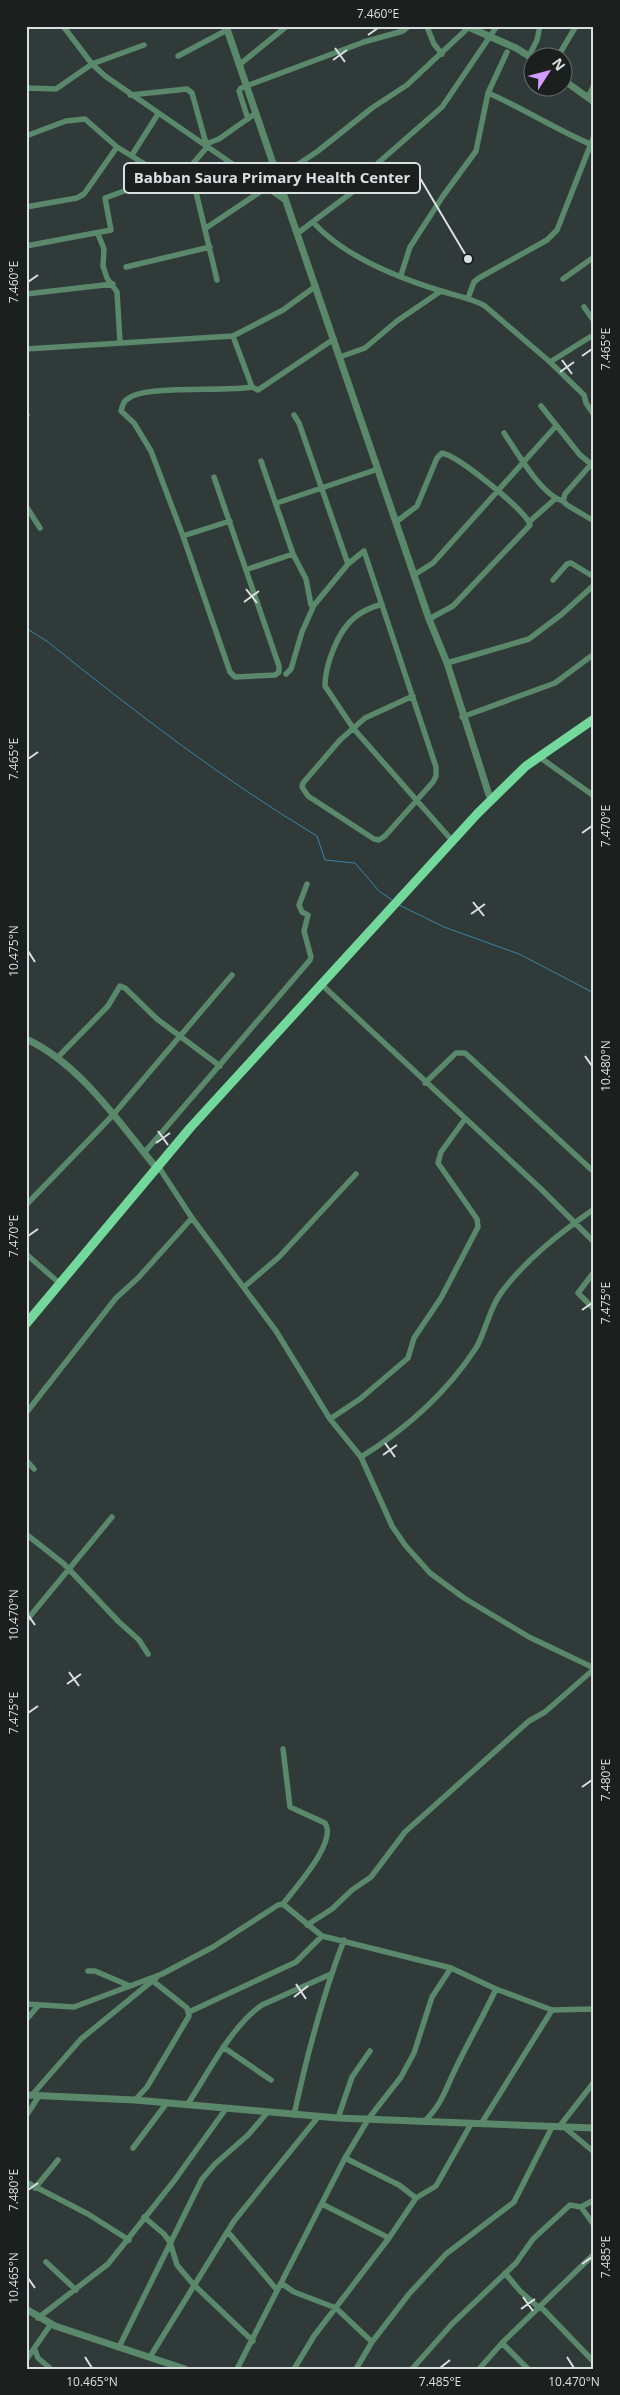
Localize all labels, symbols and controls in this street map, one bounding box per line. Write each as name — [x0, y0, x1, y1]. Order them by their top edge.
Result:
text: 7.460°E — [357, 5, 399, 22]
north arrow — [522, 48, 572, 98]
text: N — [548, 54, 570, 74]
callout: Babban Saura Primary Health Center — [124, 163, 420, 193]
text: Babban Saura Primary Health Center — [134, 167, 410, 187]
text: 7.460°E — [5, 261, 22, 303]
text: 7.465°E — [597, 328, 614, 370]
text: 7.465°E — [5, 738, 22, 780]
text: 7.470°E — [597, 805, 614, 847]
text: 10.475°N — [5, 925, 22, 977]
text: 10.480°N — [597, 1040, 614, 1092]
text: 7.470°E — [5, 1215, 22, 1257]
text: 7.475°E — [597, 1282, 614, 1324]
text: 10.470°N — [5, 1589, 22, 1641]
text: 7.475°E — [5, 1692, 22, 1734]
text: 7.480°E — [597, 1759, 614, 1801]
text: 7.480°E — [5, 2169, 22, 2211]
text: 7.485°E — [597, 2236, 614, 2278]
text: 10.465°N — [5, 2252, 22, 2304]
text: 10.465°N — [66, 2373, 118, 2390]
text: 7.485°E — [419, 2373, 461, 2390]
text: 10.470°N — [548, 2373, 600, 2390]

